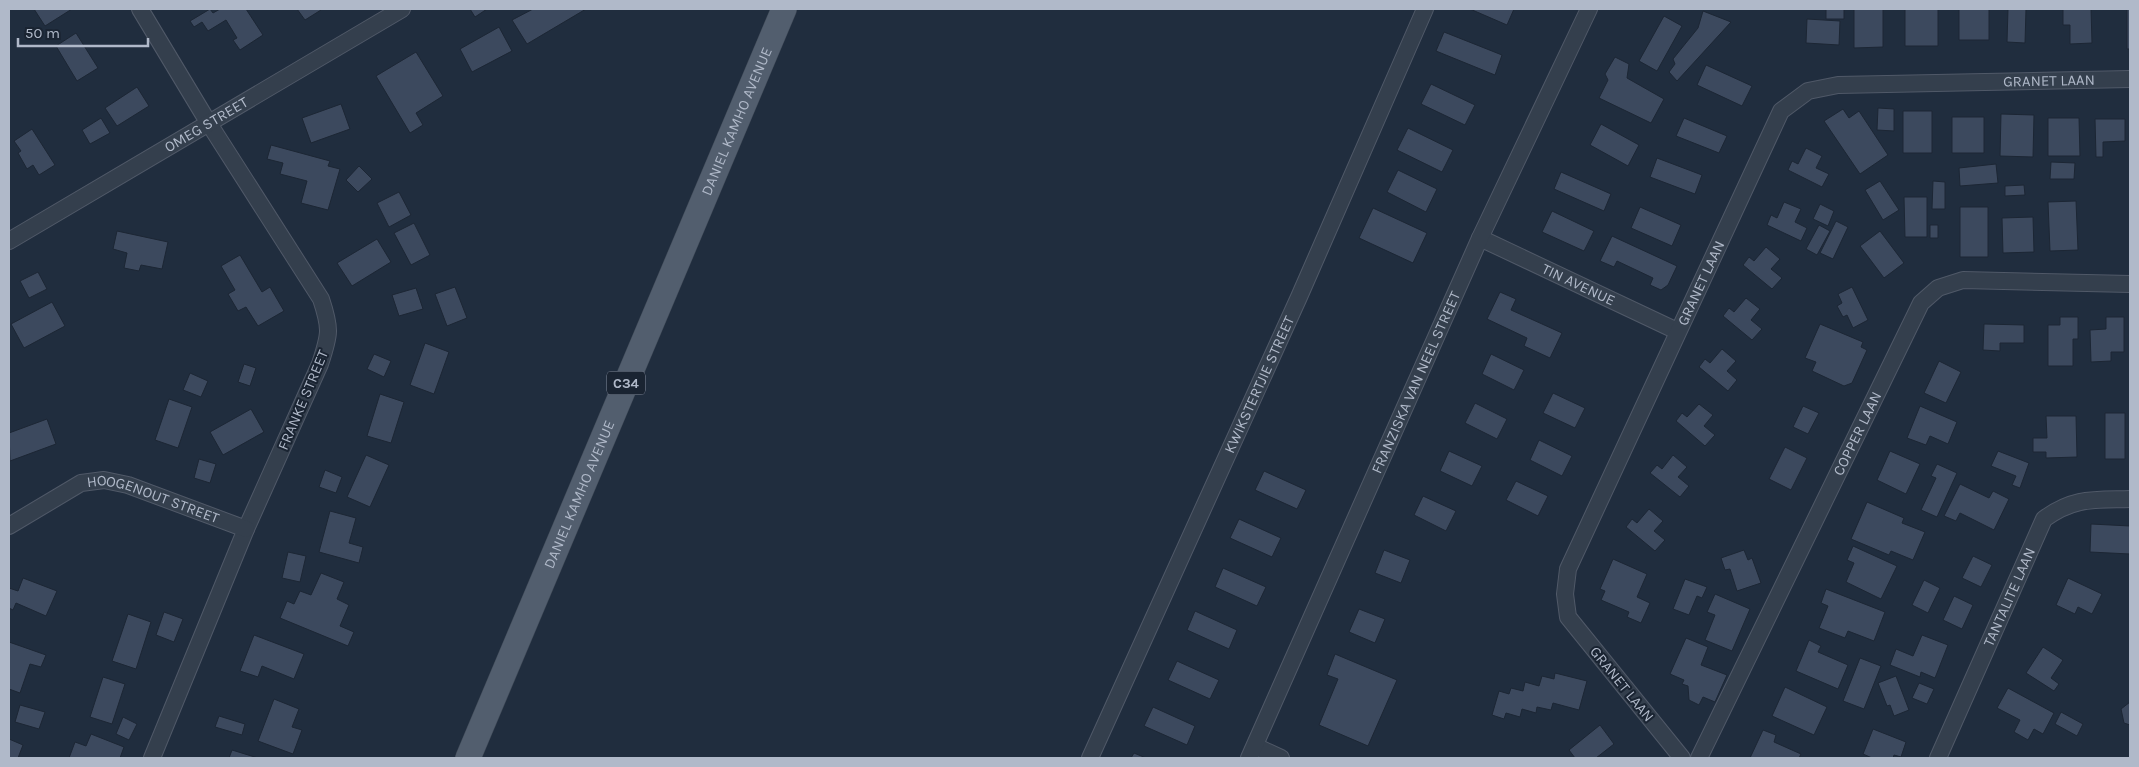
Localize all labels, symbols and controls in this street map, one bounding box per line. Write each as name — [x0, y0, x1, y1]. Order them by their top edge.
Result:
scale bar — [18, 15, 148, 47]
text: 50 m — [25, 24, 60, 42]
street label: DANIEL KAMHO AVENUE — [697, 44, 776, 198]
street label: GRANET LAAN — [2003, 71, 2095, 91]
street label: OMEG STREET — [161, 93, 252, 156]
street label: GRANET LAAN — [1673, 238, 1728, 329]
street label: TIN AVENUE — [1539, 260, 1618, 310]
street label: FRANZISKA VAN NEEL STREET — [1367, 288, 1464, 476]
street label: KWIKSTERTJIE STREET — [1220, 313, 1298, 456]
street label: FRANKE STREET — [274, 347, 332, 453]
road number: C34 — [607, 372, 645, 394]
street label: COPPER LAAN — [1829, 389, 1885, 479]
street label: DANIEL KAMHO AVENUE — [540, 418, 618, 571]
street label: HOOGENOUT STREET — [86, 471, 222, 527]
street label: TANTALITE LAAN — [1980, 545, 2039, 649]
street label: GRANET LAAN — [1586, 643, 1658, 725]

